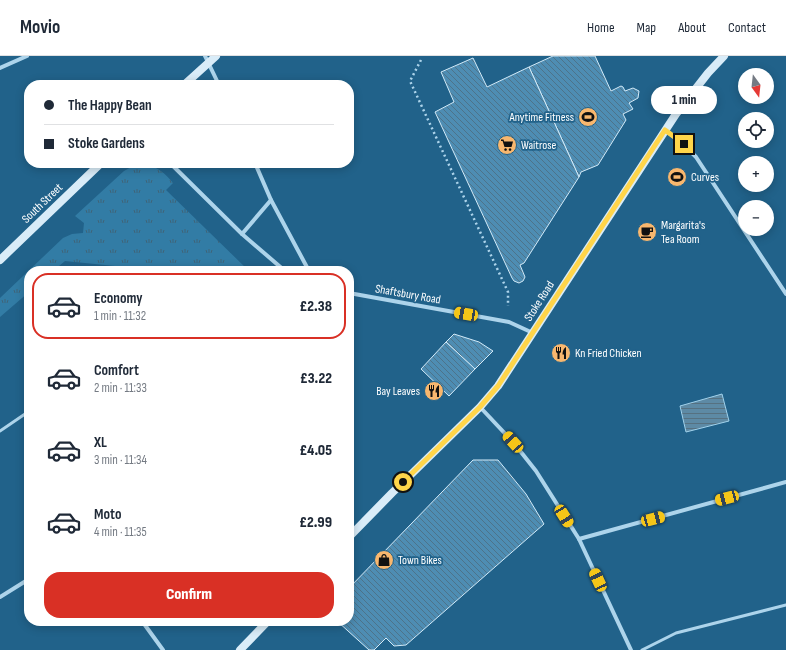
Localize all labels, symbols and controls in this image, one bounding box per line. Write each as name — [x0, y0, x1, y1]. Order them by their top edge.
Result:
text: Movio — [20, 16, 60, 39]
text: Home — [587, 19, 615, 36]
text: Map — [637, 19, 656, 36]
text: About — [678, 19, 706, 36]
text: Contact — [728, 19, 766, 36]
north arrow — [738, 68, 774, 104]
map controls — [738, 68, 774, 236]
callout: 1 min — [651, 86, 717, 114]
text: 1 min — [672, 92, 696, 108]
text: The Happy Bean — [68, 96, 152, 115]
sports icon: Anytime Fitness — [577, 106, 599, 128]
place label: Anytime Fitness — [508, 110, 574, 125]
button: locate — [738, 112, 774, 148]
text: Stoke Gardens — [68, 134, 145, 153]
supermarket icon: Waitrose — [496, 134, 518, 156]
route end — [675, 135, 693, 153]
place label: Waitrose — [521, 138, 557, 153]
button: + — [738, 156, 774, 192]
sports icon: Curves — [666, 166, 688, 188]
place label: Curves — [691, 170, 719, 185]
street label: South Street — [19, 180, 66, 227]
button: − — [738, 200, 774, 236]
place label: Margarita's Tea Room — [661, 218, 705, 247]
cafe icon: Margarita's Tea Room — [636, 221, 658, 243]
street label: Stoke Road — [521, 278, 558, 324]
street label: Shaftsbury Road — [374, 281, 442, 308]
icon: car — [46, 288, 82, 324]
text: Economy — [94, 289, 143, 308]
text: £2.38 — [300, 297, 332, 316]
car — [453, 306, 479, 322]
text: 1 min · 11:32 — [94, 308, 146, 324]
restaurant icon: Kn Fried Chicken — [550, 342, 572, 364]
place label: Kn Fried Chicken — [575, 346, 642, 361]
icon: car — [46, 360, 82, 396]
text: Comfort — [94, 361, 139, 380]
text: £3.22 — [300, 369, 332, 388]
text: 2 min · 11:33 — [94, 380, 147, 396]
restaurant icon: Bay Leaves — [423, 380, 445, 402]
place label: Bay Leaves — [376, 384, 420, 399]
car — [501, 429, 525, 455]
icon: car — [46, 432, 82, 468]
text: XL — [94, 433, 107, 452]
text: £4.05 — [299, 441, 332, 460]
text: 3 min · 11:34 — [94, 452, 147, 468]
route start — [394, 473, 412, 491]
car — [714, 489, 740, 507]
car — [553, 503, 575, 529]
icon: car — [46, 504, 82, 540]
text: Moto — [94, 505, 121, 524]
car — [640, 510, 666, 528]
text: £2.99 — [299, 513, 332, 532]
text: 4 min · 11:35 — [94, 524, 147, 540]
shop icon: Town Bikes — [373, 549, 395, 571]
place label: Town Bikes — [398, 553, 442, 568]
car — [587, 567, 609, 593]
button: Confirm — [44, 572, 334, 618]

